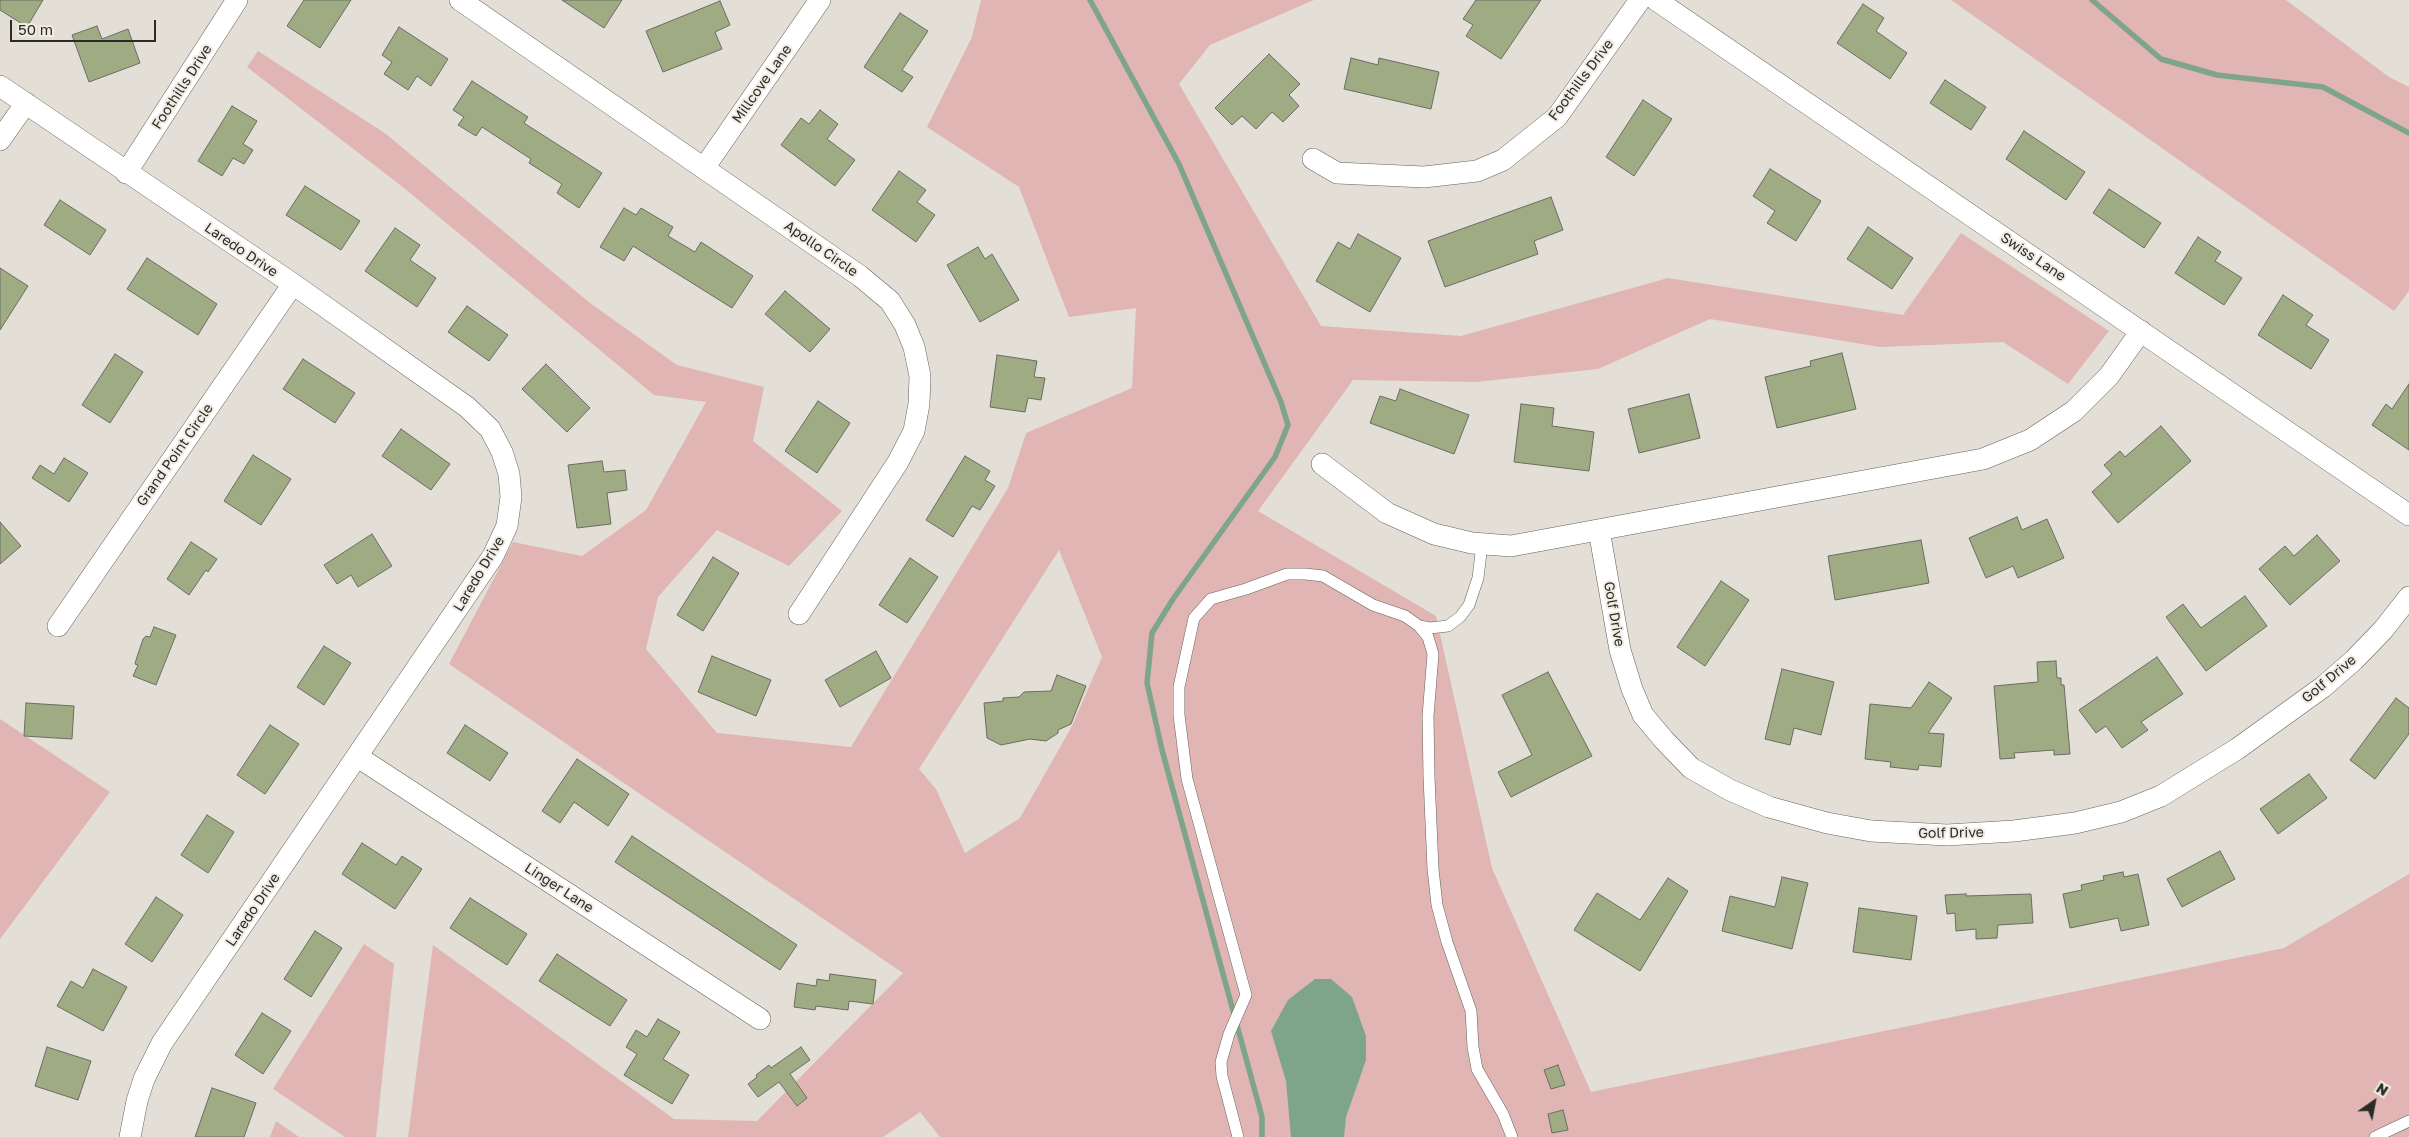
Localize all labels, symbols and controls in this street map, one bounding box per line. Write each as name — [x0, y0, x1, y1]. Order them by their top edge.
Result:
scale bar — [12, 10, 159, 42]
text: 50 m — [18, 20, 53, 38]
street label: Foothills Drive — [1545, 36, 1617, 124]
street label: Millcove Lane — [729, 41, 795, 127]
street label: Foothills Drive — [148, 42, 216, 132]
street label: Apollo Circle — [781, 218, 861, 280]
street label: Laredo Drive — [201, 219, 281, 281]
street label: Swiss Lane — [1997, 229, 2069, 285]
street label: Grand Point Circle — [133, 401, 217, 509]
street label: Laredo Drive — [450, 533, 508, 615]
street label: Golf Drive — [1600, 580, 1628, 648]
street label: Golf Drive — [2298, 651, 2360, 707]
street label: Golf Drive — [1918, 824, 1984, 842]
street label: Linger Lane — [521, 859, 597, 917]
street label: Laredo Drive — [222, 870, 284, 950]
north arrow — [2349, 1077, 2399, 1127]
text: N — [2373, 1079, 2392, 1099]

